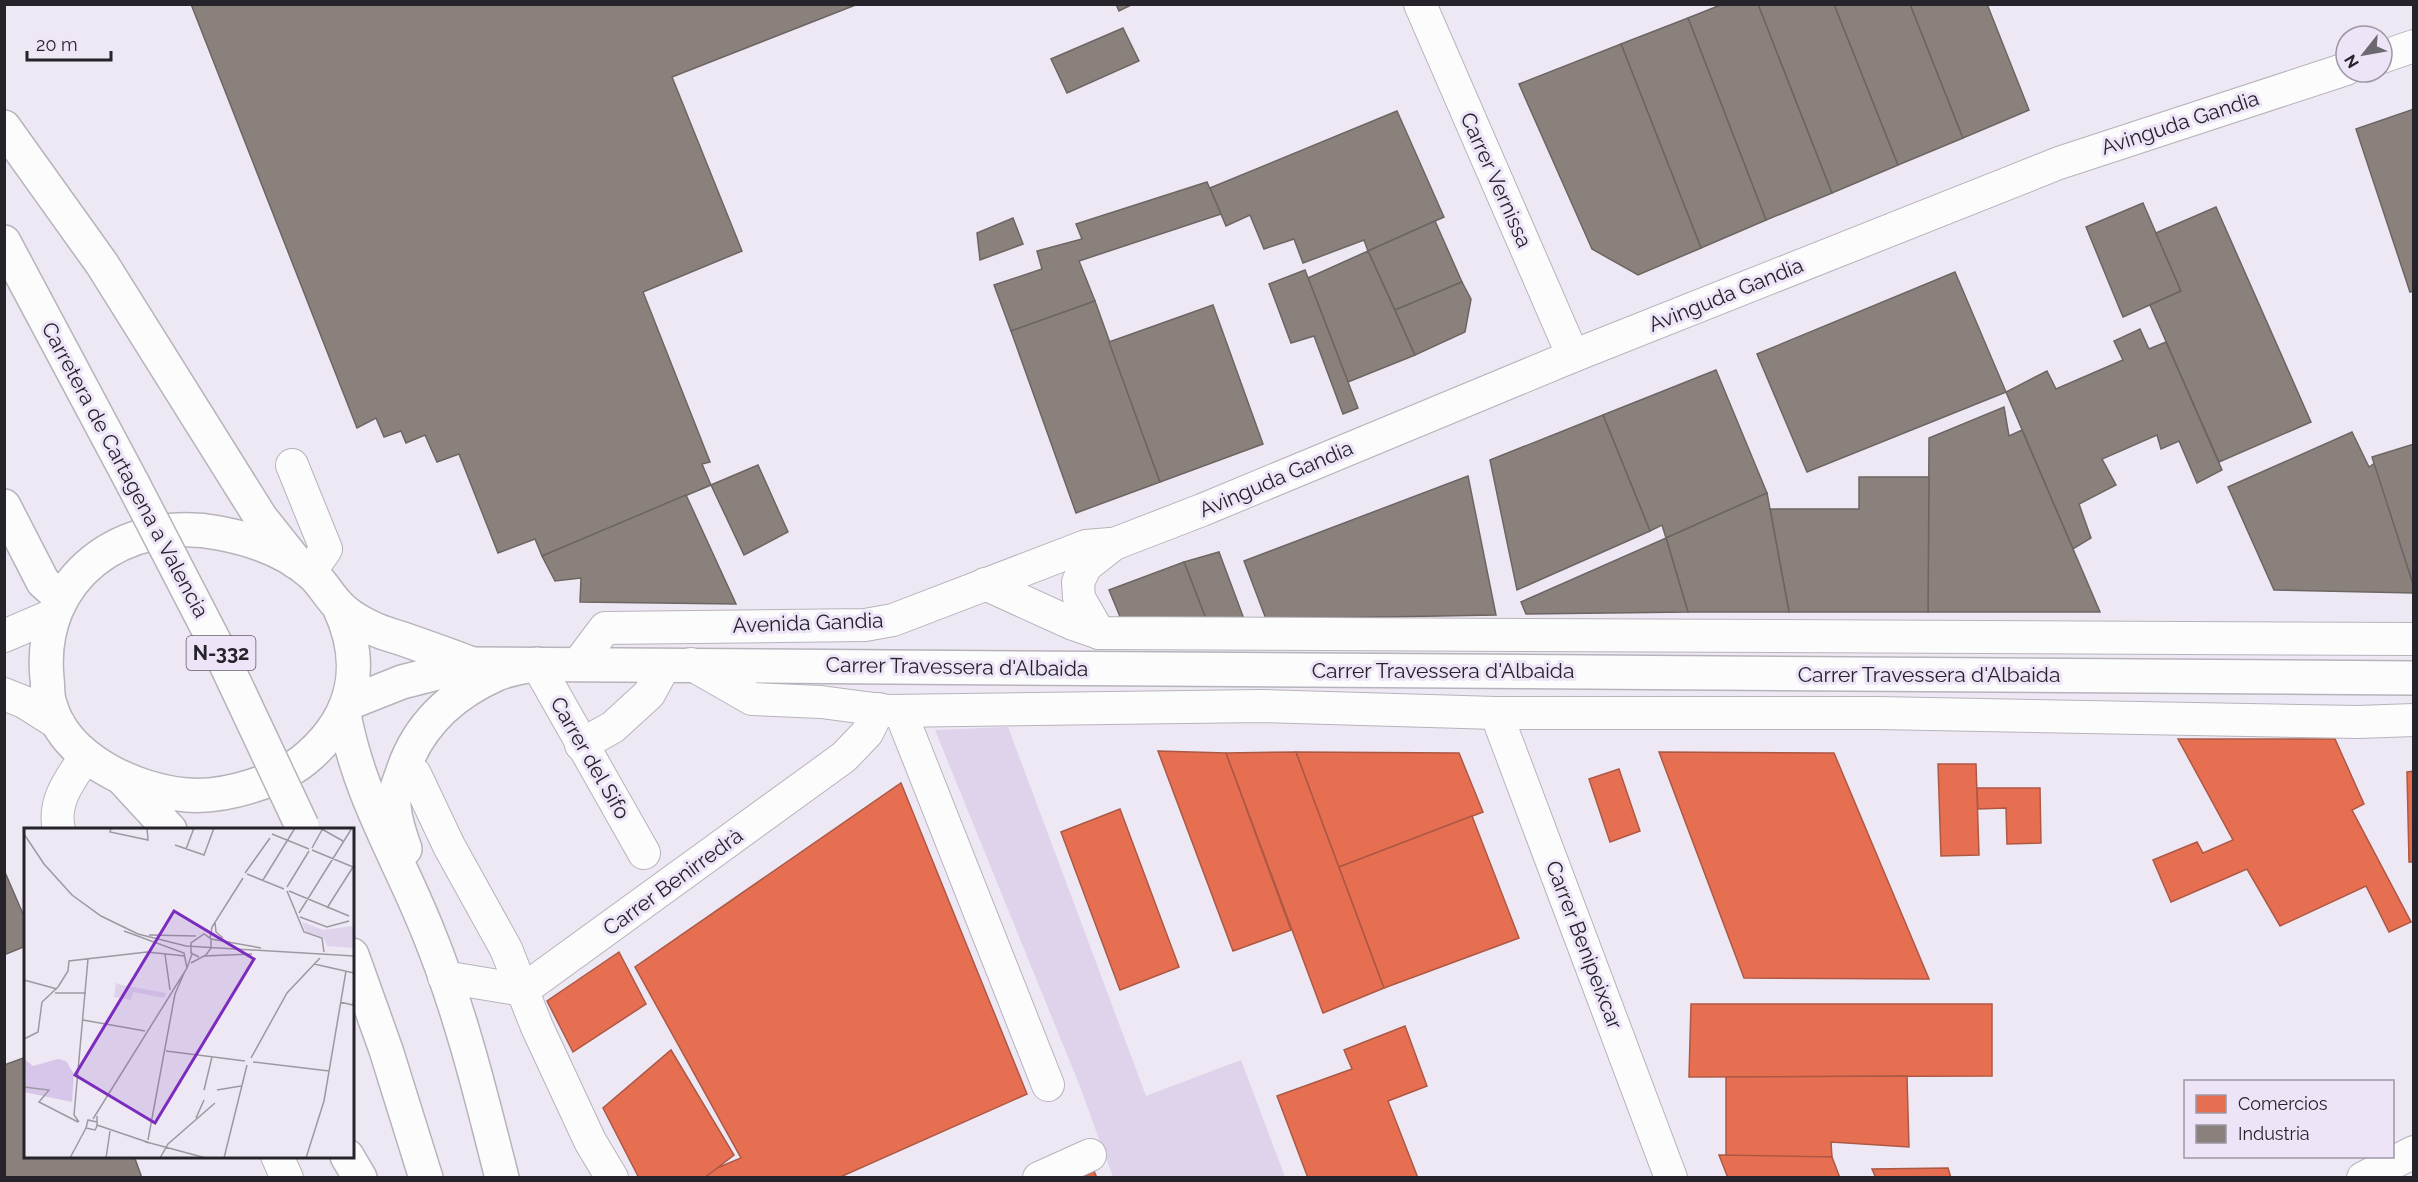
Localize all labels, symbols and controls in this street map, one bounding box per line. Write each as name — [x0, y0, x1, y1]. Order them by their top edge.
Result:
scale bar — [27, 24, 111, 62]
north arrow — [2334, 24, 2394, 84]
text: 20 m — [36, 34, 78, 55]
text: N — [2340, 51, 2363, 72]
street label: Avinguda Gandia — [2098, 85, 2262, 160]
street label: Carrer Vernissa — [1456, 108, 1537, 251]
street label: Avinguda Gandia — [1645, 252, 1807, 337]
street label: Carretera de Cartagena a Valencia — [37, 318, 214, 622]
street label: Avinguda Gandia — [1195, 435, 1356, 522]
street label: Avenida Gandia — [732, 607, 884, 638]
road number: N-332 — [186, 636, 256, 670]
street label: Carrer Travessera d'Albaida — [825, 652, 1089, 681]
street label: Carrer Travessera d'Albaida — [1312, 658, 1574, 683]
street label: Carrer Travessera d'Albaida — [1798, 662, 2060, 687]
street label: Carrer del Sifo — [545, 692, 636, 823]
street label: Carrer Benirredrà — [598, 823, 747, 941]
inset map — [24, 828, 354, 1158]
street label: Carrer Benipeixcar — [1541, 857, 1628, 1033]
legend — [2184, 1080, 2394, 1158]
text: Comercios — [2238, 1093, 2328, 1114]
text: Industria — [2238, 1123, 2310, 1144]

